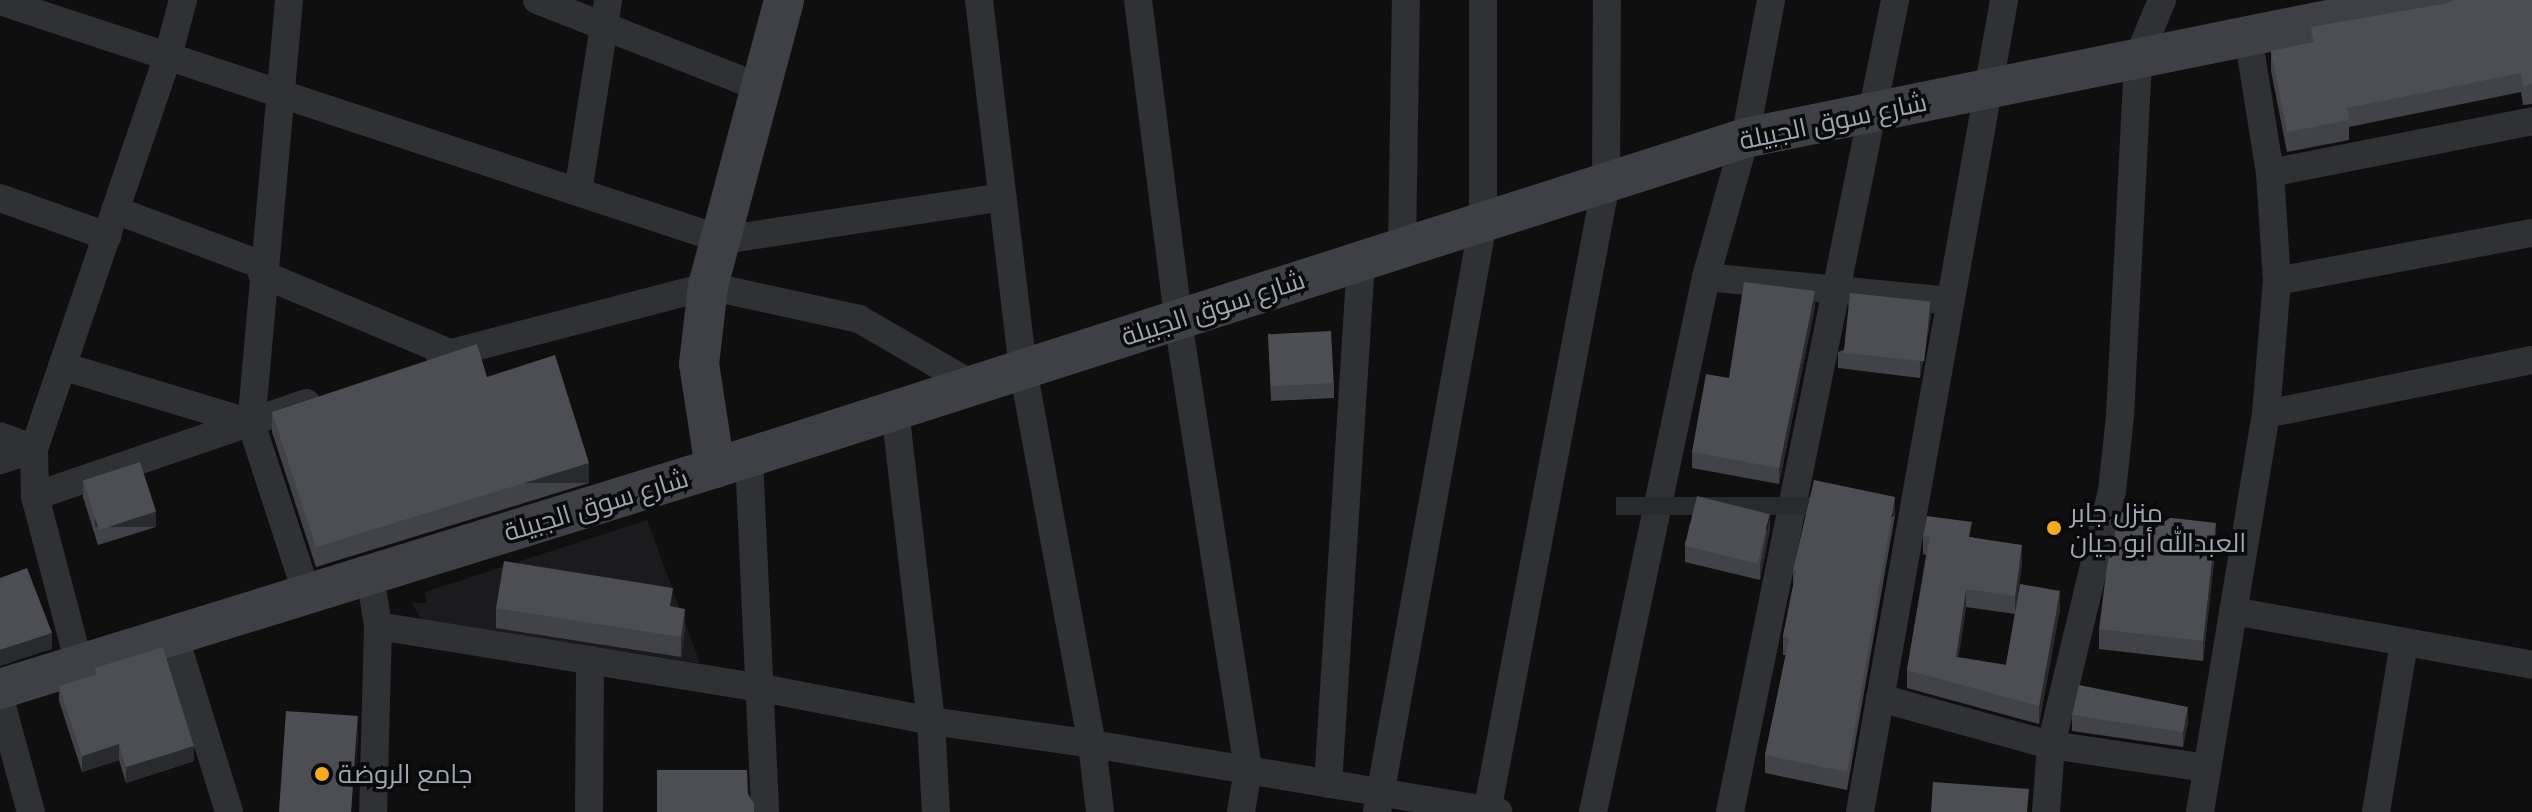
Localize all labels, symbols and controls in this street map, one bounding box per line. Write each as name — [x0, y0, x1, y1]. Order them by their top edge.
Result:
street label: شارع سوق الجبيلة — [1736, 86, 1930, 156]
street label: شارع سوق الجبيلة — [1117, 264, 1309, 352]
street label: شارع سوق الجبيلة — [500, 462, 692, 548]
place label: منزل جابر العبدالله أبو حيان — [2070, 497, 2246, 558]
marker: منزل جابر العبدالله أبو حيان — [2045, 519, 2063, 537]
place label: جامع الروضة — [338, 758, 472, 790]
marker: جامع الروضة — [313, 765, 331, 783]

